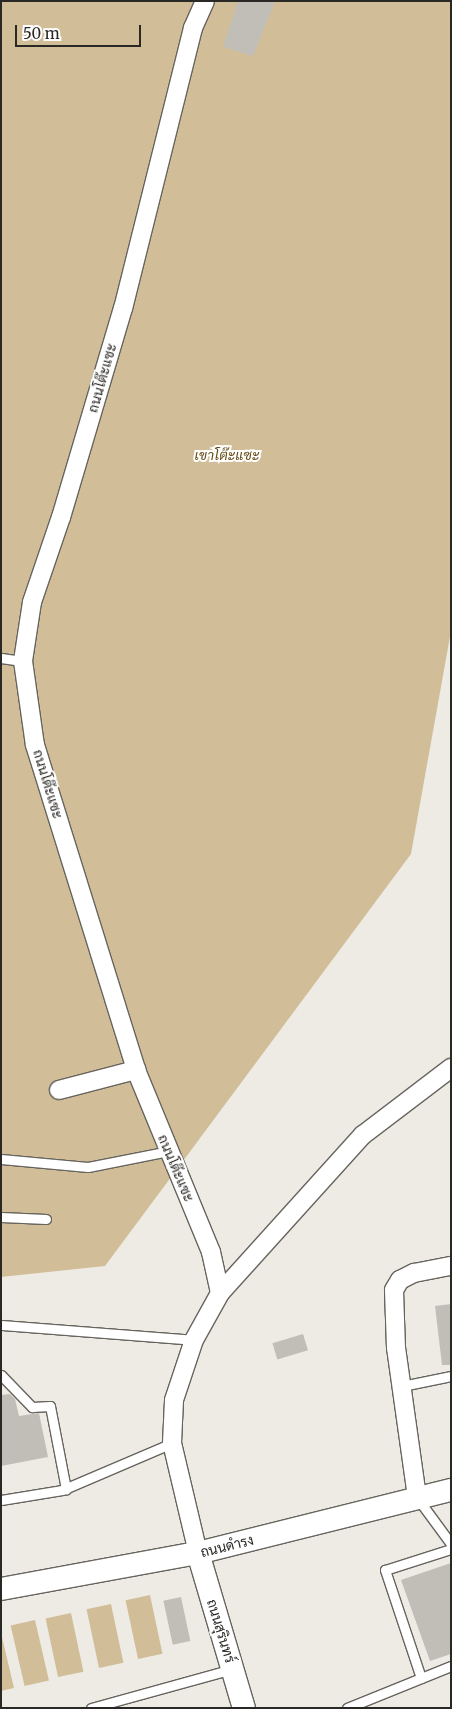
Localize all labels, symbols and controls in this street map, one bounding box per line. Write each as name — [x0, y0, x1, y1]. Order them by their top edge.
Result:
scale bar — [18, 15, 144, 47]
text: 50 m — [23, 24, 60, 43]
street label: ถนนโต๊ะแซะ — [84, 341, 120, 415]
park label: เขาโต๊ะแซะ — [195, 447, 259, 463]
street label: ถนนโต๊ะแซะ — [30, 747, 66, 821]
street label: ถนนโต๊ะแซะ — [154, 1132, 198, 1204]
street label: ถนนดำรง — [199, 1531, 255, 1561]
street label: ถนนสุรินทร์ — [203, 1597, 239, 1665]

